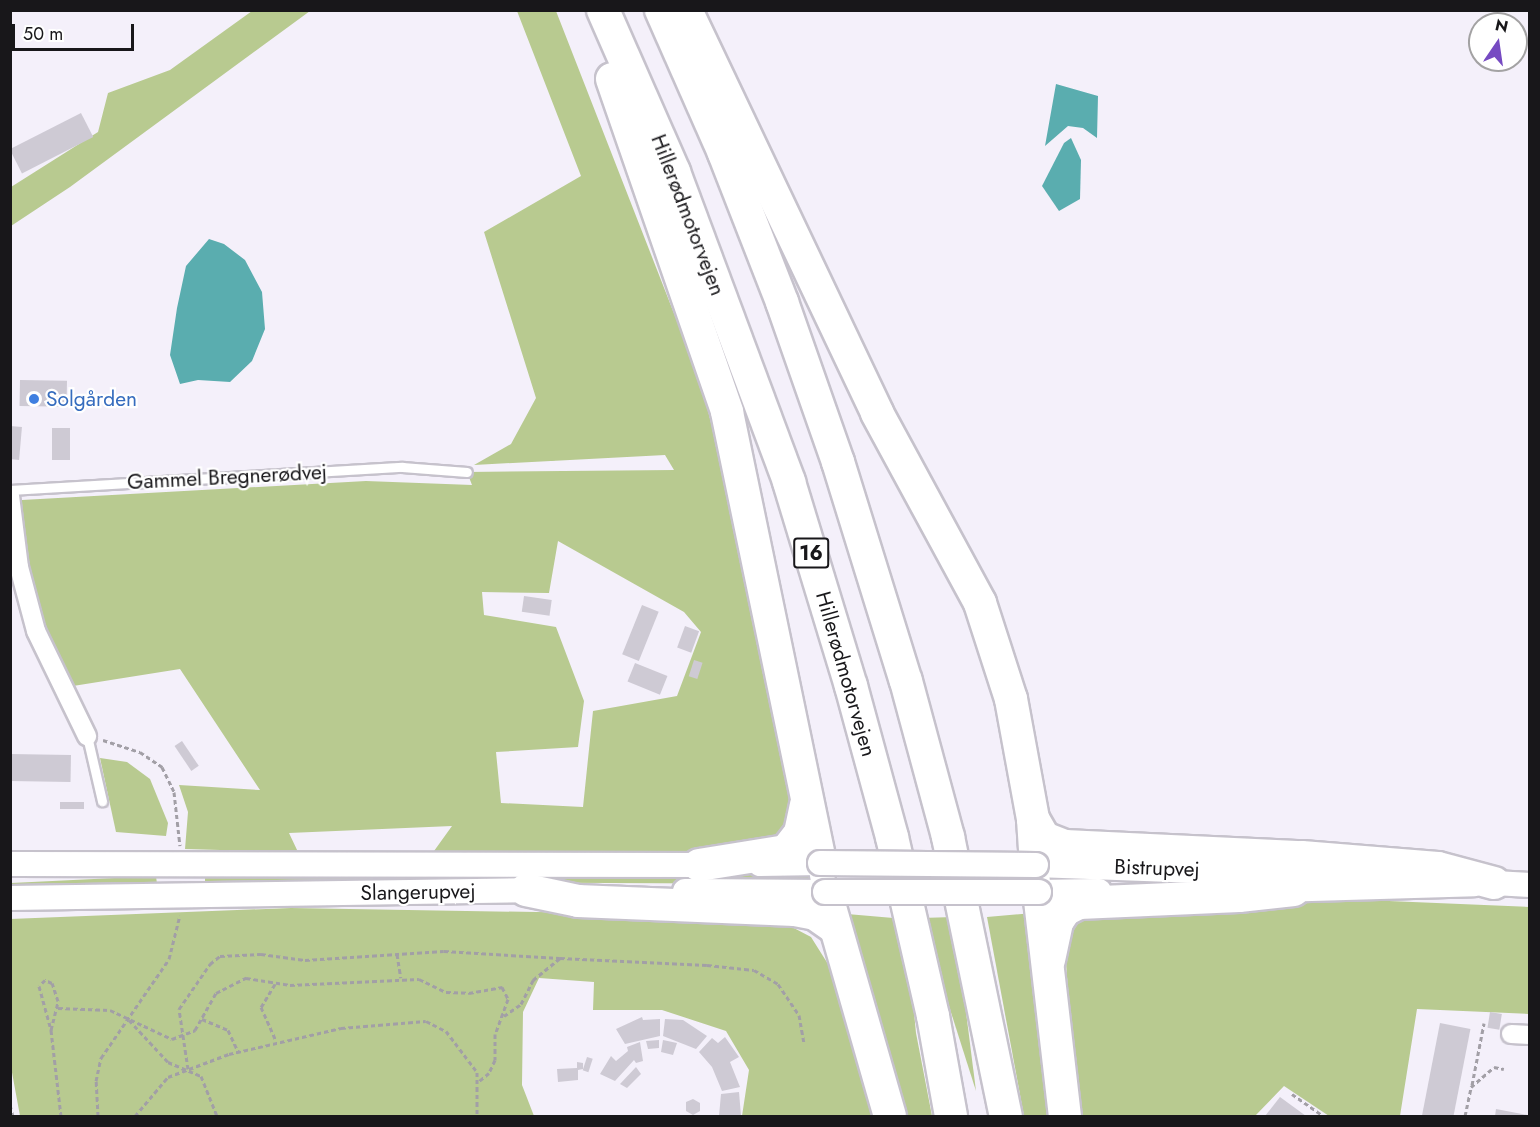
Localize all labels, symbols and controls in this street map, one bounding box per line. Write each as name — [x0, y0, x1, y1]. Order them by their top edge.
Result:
scale bar — [15, 12, 136, 50]
north arrow — [1468, 12, 1528, 72]
text: N — [1493, 13, 1510, 39]
text: 50 m — [23, 21, 63, 47]
street label: Hillerødmotorvejen — [646, 131, 730, 299]
place label: Solgården — [46, 386, 137, 412]
marker: Solgården — [27, 392, 41, 406]
street label: Gammel Bregnerødvej — [127, 459, 327, 495]
road number: 16 — [793, 536, 829, 570]
street label: Hillerødmotorvejen — [810, 589, 882, 759]
street label: Bistrupvej — [1114, 854, 1200, 882]
street label: Slangerupvej — [360, 878, 476, 906]

